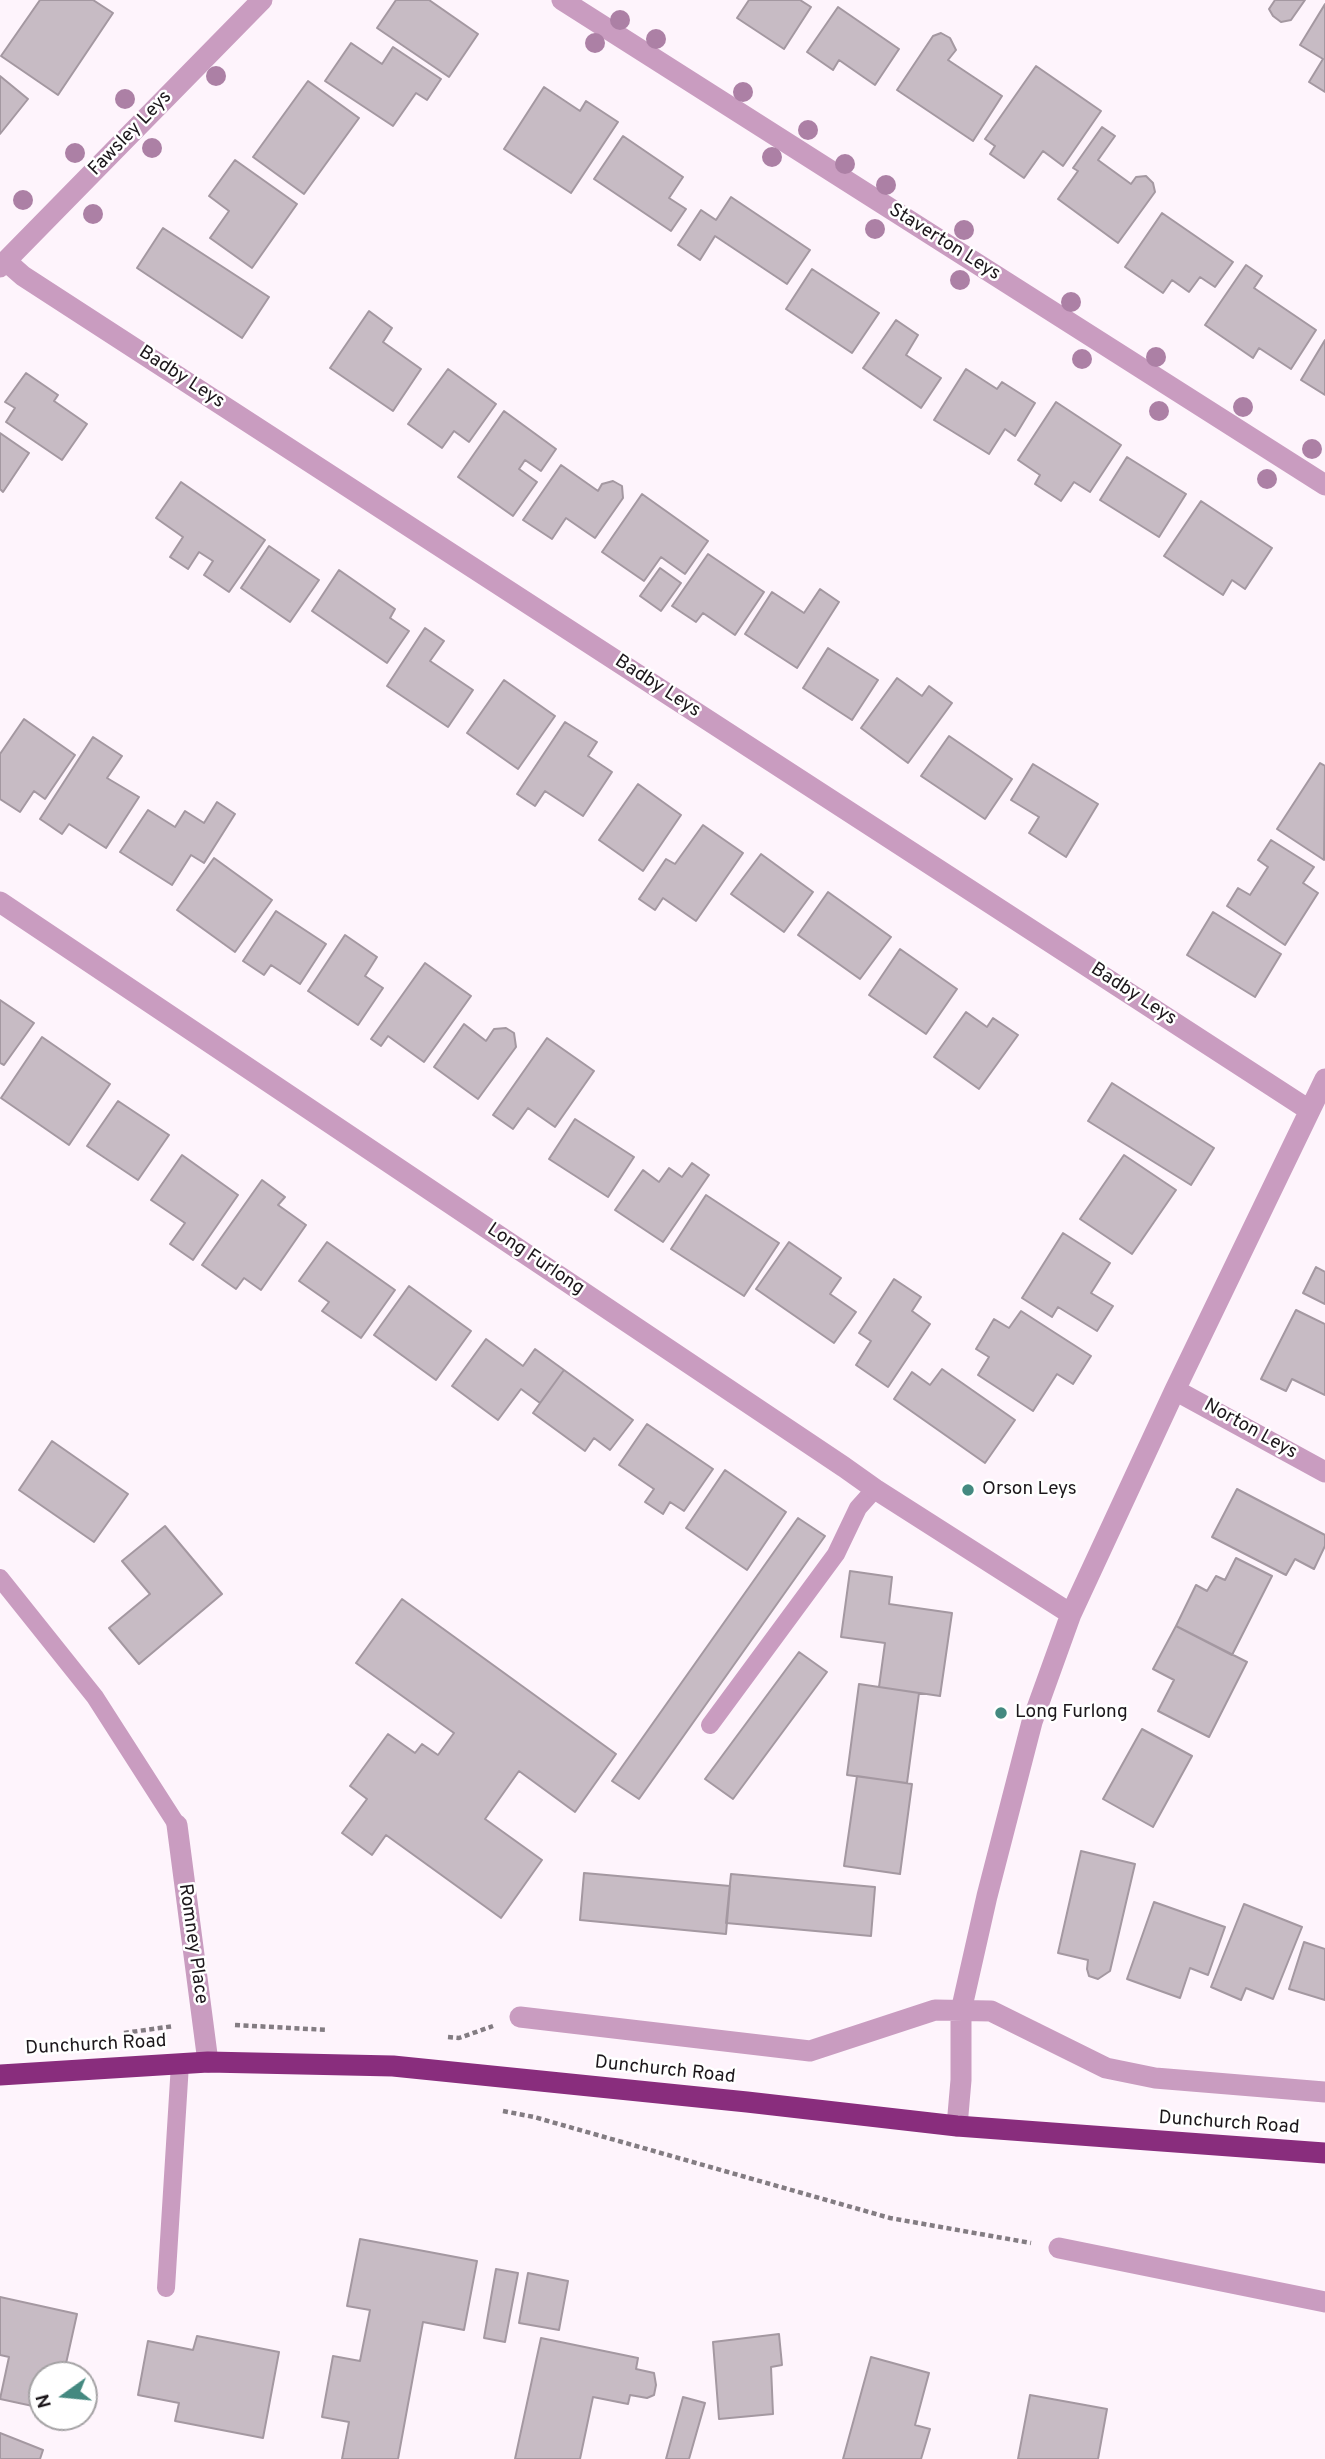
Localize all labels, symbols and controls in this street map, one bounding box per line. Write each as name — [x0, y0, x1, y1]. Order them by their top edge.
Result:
street label: Fawsley Leys — [85, 87, 177, 181]
street label: Staverton Leys — [884, 200, 1004, 286]
street label: Badby Leys — [134, 342, 228, 414]
street label: Badby Leys — [610, 651, 704, 723]
street label: Badby Leys — [1086, 959, 1180, 1031]
street label: Long Furlong — [482, 1219, 588, 1301]
street label: Norton Leys — [1199, 1395, 1301, 1465]
place label: Orson Leys — [982, 1479, 1077, 1501]
marker: Orson Leys — [960, 1482, 976, 1498]
place label: Long Furlong — [1015, 1702, 1128, 1724]
marker: Long Furlong — [993, 1705, 1009, 1721]
street label: Romney Place — [172, 1882, 212, 2006]
street label: Dunchurch Road — [25, 2031, 167, 2061]
street label: Dunchurch Road — [594, 2052, 736, 2090]
street label: Dunchurch Road — [1158, 2108, 1300, 2140]
north arrow — [28, 2361, 98, 2431]
text: N — [31, 2391, 58, 2411]

